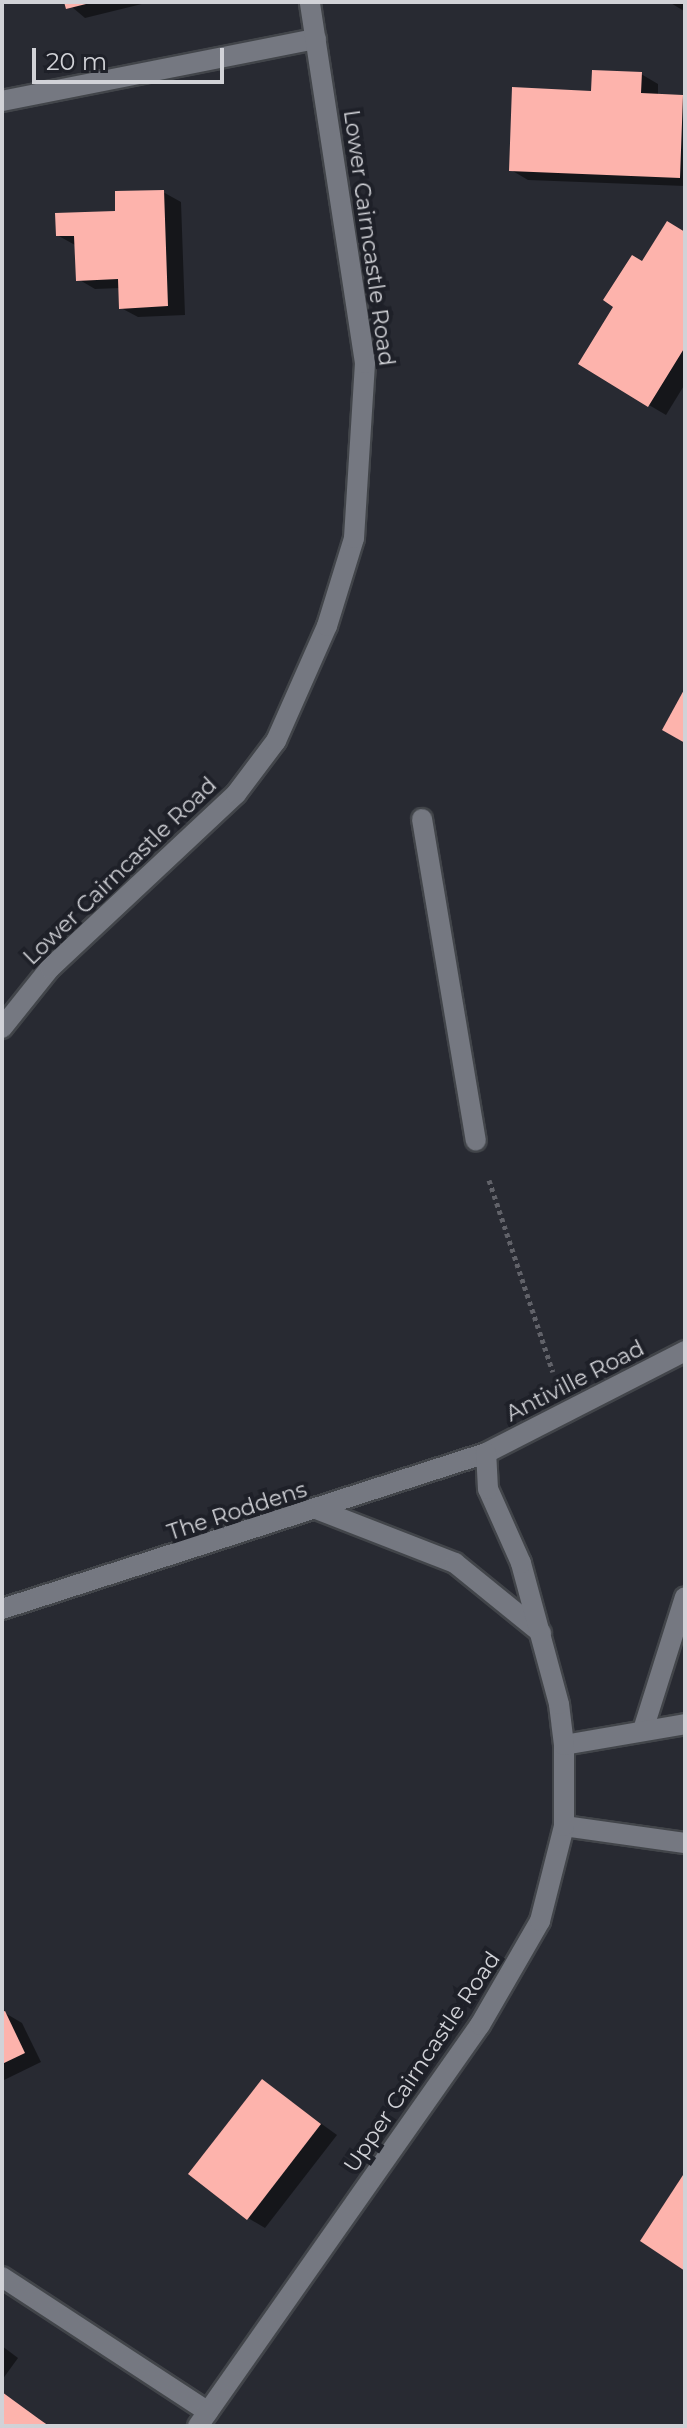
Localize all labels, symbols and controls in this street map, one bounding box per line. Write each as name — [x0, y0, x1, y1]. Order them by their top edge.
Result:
scale bar — [36, 32, 228, 82]
text: 20 m — [46, 47, 107, 76]
street label: Lower Cairncastle Road — [338, 108, 400, 368]
street label: Lower Cairncastle Road — [18, 772, 222, 970]
street label: Antiville Road — [501, 1335, 649, 1427]
street label: The Roddens — [164, 1476, 310, 1546]
street label: Upper Cairncastle Road — [338, 1947, 506, 2177]

